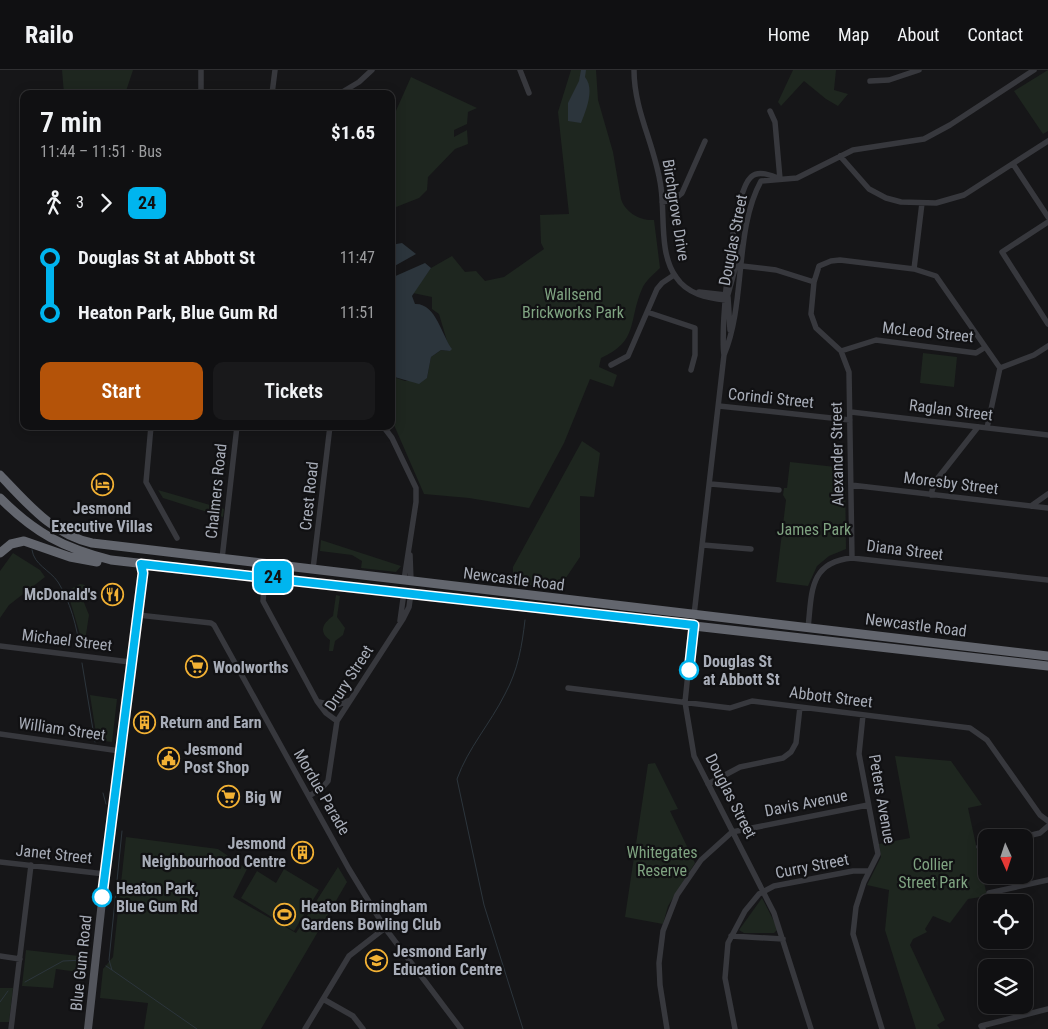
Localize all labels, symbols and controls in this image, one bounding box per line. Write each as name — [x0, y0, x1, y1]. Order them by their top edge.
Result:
text: Railo — [25, 21, 74, 49]
text: Home — [768, 24, 810, 45]
text: Map — [838, 24, 869, 45]
text: About — [897, 24, 939, 45]
text: Contact — [967, 24, 1023, 45]
text: 7 min — [40, 106, 102, 139]
text: $1.65 — [331, 121, 375, 144]
text: 11:44 – 11:51 · Bus — [40, 142, 162, 161]
street label: Birchgrove Drive — [659, 158, 693, 262]
icon: walk — [40, 189, 68, 217]
icon: forward — [92, 189, 120, 217]
text: 24 — [138, 192, 156, 213]
street label: Douglas Street — [715, 192, 751, 287]
text: 3 — [76, 193, 84, 212]
text: Douglas St at Abbott St — [78, 246, 255, 269]
text: 11:47 — [340, 248, 375, 267]
park label: Wallsend Brickworks Park — [522, 285, 625, 322]
text: Heaton Park, Blue Gum Rd — [78, 301, 278, 324]
text: 11:51 — [340, 303, 375, 322]
street label: McLeod Street — [881, 318, 975, 346]
button: Start — [40, 362, 203, 420]
button: Tickets — [213, 362, 375, 420]
street label: Corindi Street — [727, 384, 815, 412]
street label: Raglan Street — [908, 395, 994, 425]
street label: Alexander Street — [827, 401, 847, 506]
street label: Chalmers Road — [202, 442, 230, 540]
street label: Crest Road — [296, 461, 322, 531]
street label: Moresby Street — [903, 468, 1000, 498]
hotel icon: Jesmond Executive Villas — [90, 472, 114, 496]
place label: Jesmond Executive Villas — [51, 499, 153, 536]
park label: James Park — [777, 520, 852, 539]
street label: Diana Street — [866, 536, 945, 564]
line badge: 24 — [250, 561, 296, 593]
street label: Newcastle Road — [462, 563, 566, 595]
text: 24 — [264, 566, 282, 587]
restaurant icon: McDonald's — [101, 582, 125, 606]
place label: McDonald's — [24, 585, 97, 604]
street label: Newcastle Road — [864, 609, 968, 641]
street label: Michael Street — [21, 625, 114, 655]
street label: Drury Street — [321, 641, 377, 714]
place label: Douglas St at Abbott St — [703, 652, 780, 689]
supermarket icon: Woolworths — [185, 655, 209, 679]
place label: Woolworths — [213, 658, 289, 677]
marker: Douglas St at Abbott St — [679, 660, 699, 680]
street label: Abbott Street — [788, 682, 874, 712]
building icon: Return and Earn — [132, 710, 156, 734]
street label: William Street — [17, 713, 107, 745]
place label: Return and Earn — [160, 713, 262, 732]
place label: Jesmond Post Shop — [184, 740, 249, 777]
public building icon: Jesmond Post Shop — [156, 746, 180, 770]
street label: Mordue Parade — [290, 746, 354, 838]
street label: Douglas Street — [702, 750, 761, 842]
street label: Peters Avenue — [865, 753, 899, 845]
supermarket icon: Big W — [217, 785, 241, 809]
street label: Davis Avenue — [763, 786, 849, 820]
place label: Big W — [245, 788, 282, 807]
north arrow — [978, 829, 1032, 884]
map controls — [978, 829, 1033, 1014]
place label: Jesmond Neighbourhood Centre — [142, 834, 286, 871]
building icon: Jesmond Neighbourhood Centre — [290, 840, 314, 864]
street label: Janet Street — [15, 841, 93, 867]
park label: Whitegates Reserve — [627, 843, 697, 880]
street label: Curry Street — [774, 850, 851, 882]
park label: Collier Street Park — [898, 855, 969, 892]
place label: Heaton Park, Blue Gum Rd — [116, 879, 199, 916]
marker: Heaton Park, Blue Gum Rd — [92, 887, 112, 907]
button: locate — [978, 894, 1033, 949]
place label: Heaton Birmingham Gardens Bowling Club — [301, 897, 441, 934]
sports icon: Heaton Birmingham Gardens Bowling Club — [273, 903, 297, 927]
street label: Blue Gum Road — [67, 914, 95, 1012]
place label: Jesmond Early Education Centre — [393, 942, 503, 979]
school or university icon: Jesmond Early Education Centre — [365, 948, 389, 972]
button: layers — [978, 959, 1033, 1014]

